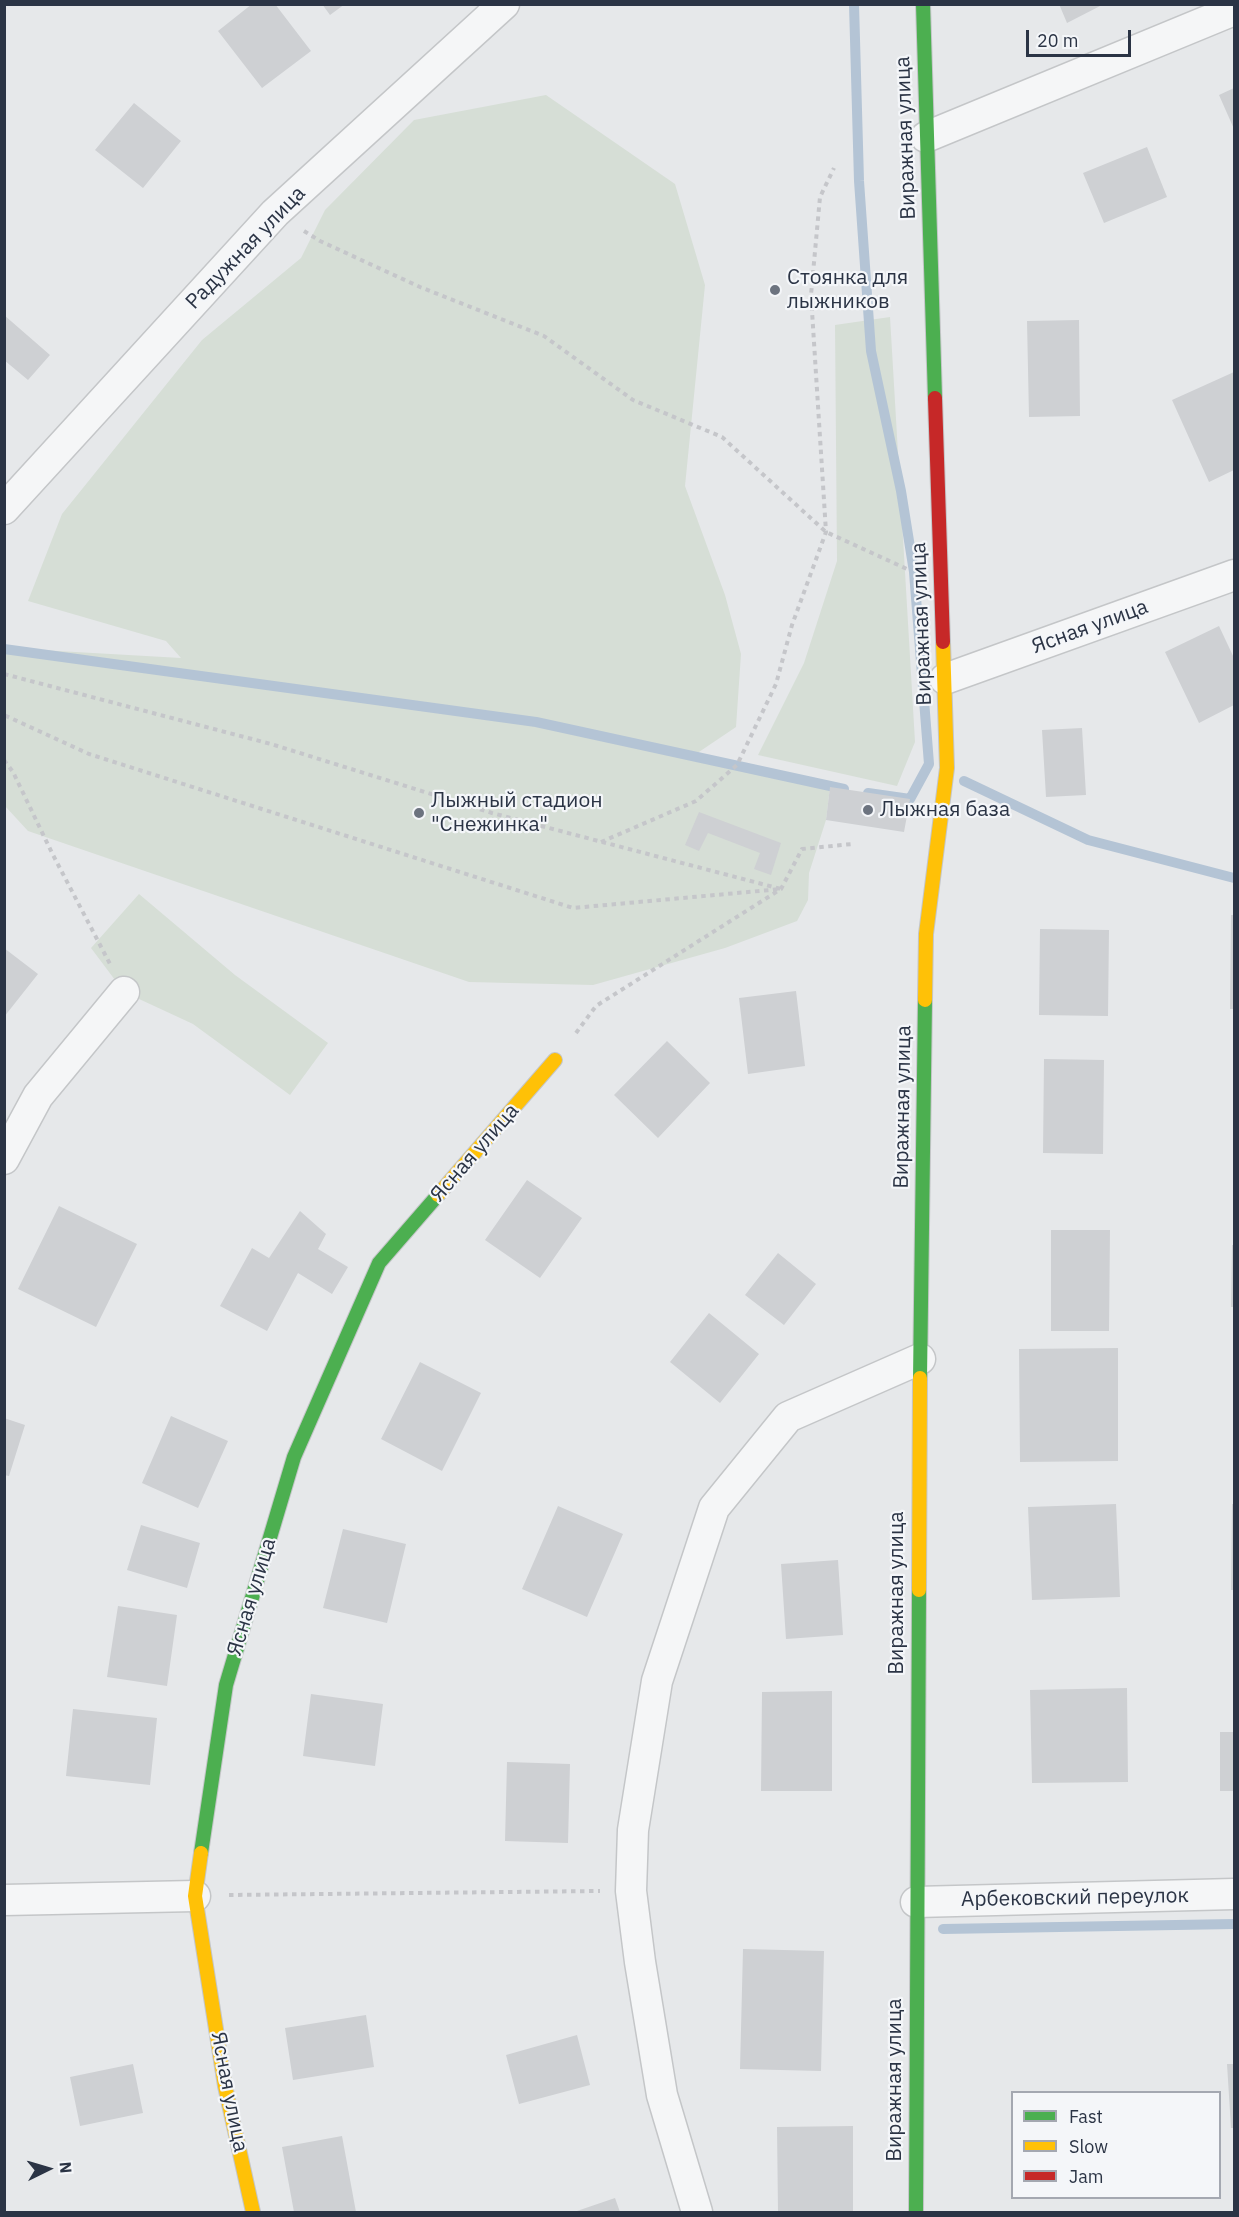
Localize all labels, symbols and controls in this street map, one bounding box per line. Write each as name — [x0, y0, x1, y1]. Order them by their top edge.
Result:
scale bar — [1029, 18, 1134, 56]
text: 20 m — [1037, 29, 1079, 52]
street label: Виражная улица — [891, 56, 921, 220]
street label: Радужная улица — [181, 181, 311, 315]
place label: Стоянка для лыжников — [787, 265, 908, 315]
marker: Стоянка для лыжников — [768, 283, 782, 297]
street label: Виражная улица — [907, 542, 937, 706]
street label: Ясная улица — [1028, 594, 1152, 660]
place label: Лыжный стадион "Снежинка" — [431, 788, 603, 838]
place label: Лыжная база — [880, 797, 1010, 823]
marker: Лыжная база — [861, 803, 875, 817]
marker: Лыжный стадион "Снежинка" — [412, 806, 426, 820]
street label: Виражная улица — [889, 1025, 917, 1189]
street label: Ясная улица — [425, 1099, 525, 1207]
street label: Виражная улица — [884, 1511, 910, 1675]
street label: Ясная улица — [222, 1535, 282, 1659]
street label: Арбековский переулок — [961, 1883, 1189, 1913]
street label: Виражная улица — [882, 1998, 908, 2162]
street label: Ясная улица — [205, 2030, 253, 2154]
legend — [1011, 2091, 1221, 2199]
text: Fast — [1069, 2105, 1103, 2128]
text: Slow — [1069, 2135, 1108, 2158]
north arrow — [18, 2139, 78, 2199]
text: N — [55, 2161, 76, 2174]
text: Jam — [1069, 2165, 1104, 2188]

